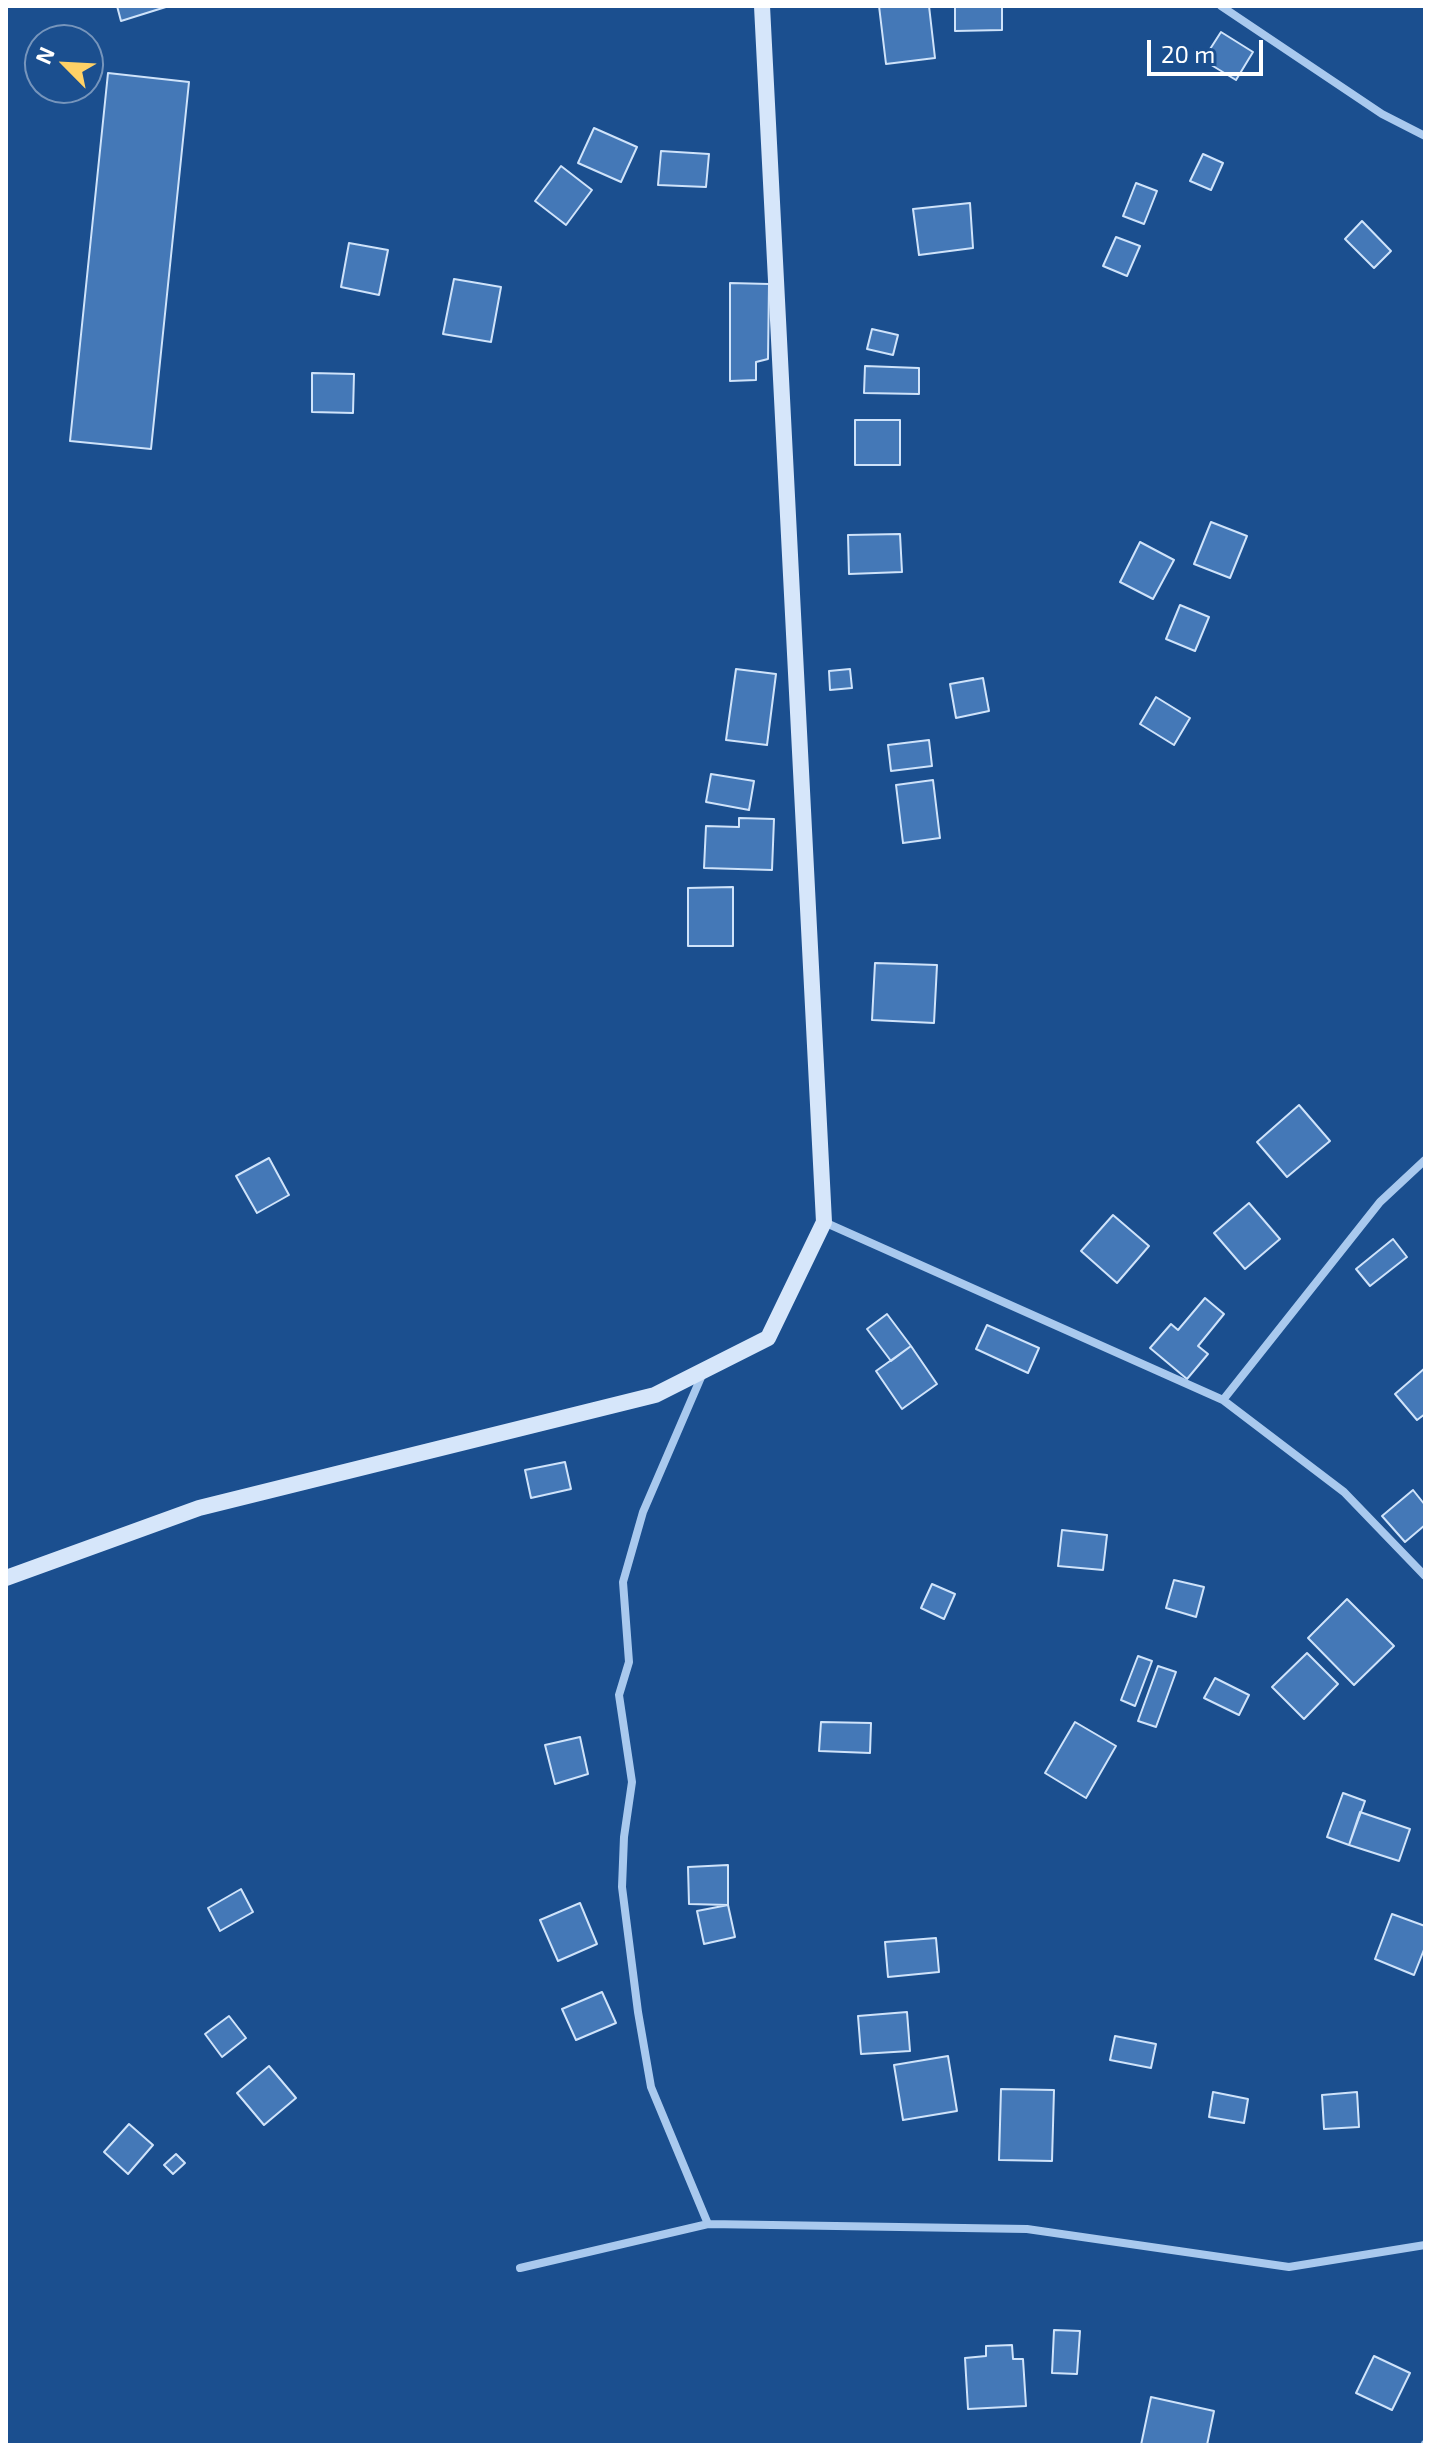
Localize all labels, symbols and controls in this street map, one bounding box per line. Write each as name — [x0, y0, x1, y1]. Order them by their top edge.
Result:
north arrow — [24, 24, 104, 104]
scale bar — [1151, 24, 1267, 74]
text: 20 m — [1161, 39, 1215, 68]
text: N — [29, 43, 59, 68]

